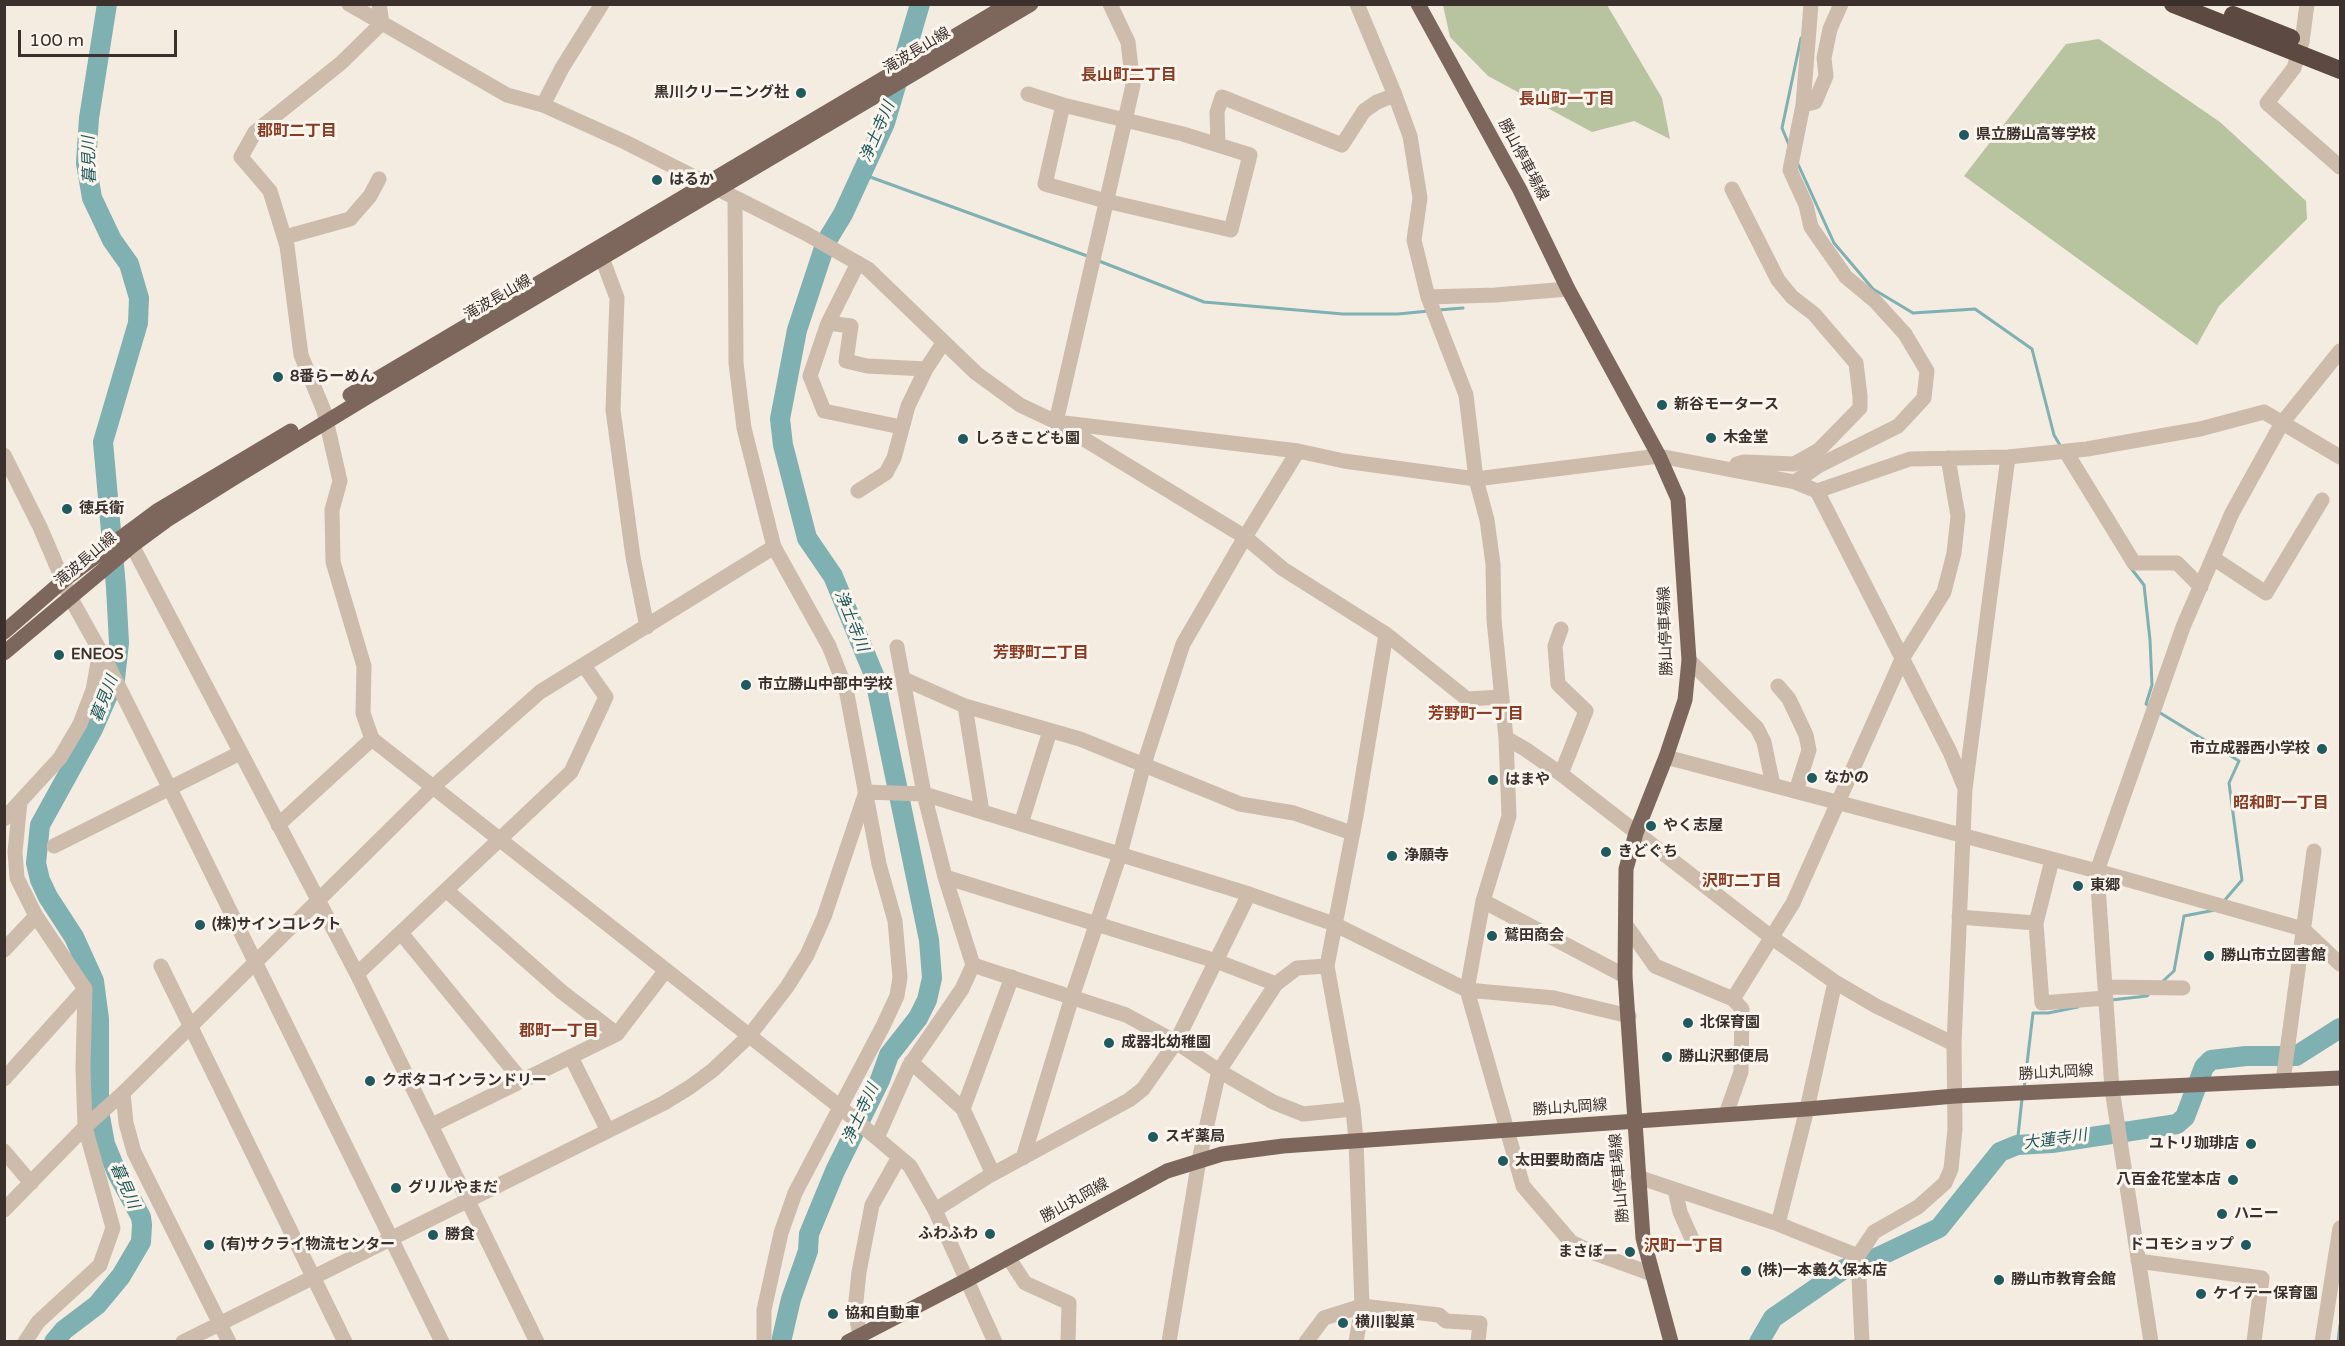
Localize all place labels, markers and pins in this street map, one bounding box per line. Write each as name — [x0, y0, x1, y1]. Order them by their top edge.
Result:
place label: 黒川クリーニング社 — [654, 84, 789, 102]
marker: 黒川クリーニング社 — [794, 86, 808, 100]
place label: 県立勝山高等学校 — [1976, 126, 2096, 144]
marker: 県立勝山高等学校 — [1957, 128, 1971, 142]
place label: はるか — [669, 171, 714, 189]
marker: はるか — [650, 173, 664, 187]
place label: 8番らーめん — [290, 368, 374, 386]
marker: 8番らーめん — [271, 370, 285, 384]
place label: 新谷モータース — [1674, 396, 1779, 414]
marker: 新谷モータース — [1655, 398, 1669, 412]
place label: 木金堂 — [1723, 429, 1768, 447]
place label: しろきこども園 — [975, 430, 1080, 448]
marker: 木金堂 — [1704, 431, 1718, 445]
marker: しろきこども園 — [956, 432, 970, 446]
place label: 徳兵衛 — [79, 500, 124, 518]
marker: 徳兵衛 — [60, 502, 74, 516]
place label: ENEOS — [71, 646, 123, 664]
marker: ENEOS — [52, 648, 66, 662]
place label: 市立勝山中部中学校 — [758, 676, 893, 694]
marker: 市立勝山中部中学校 — [739, 678, 753, 692]
place label: 市立成器西小学校 — [2190, 740, 2310, 758]
marker: 市立成器西小学校 — [2315, 742, 2329, 756]
place label: なかの — [1824, 769, 1869, 787]
place label: はまや — [1505, 771, 1550, 789]
marker: なかの — [1805, 771, 1819, 785]
marker: はまや — [1486, 773, 1500, 787]
place label: やく志屋 — [1663, 817, 1723, 835]
marker: やく志屋 — [1644, 819, 1658, 833]
place label: きどぐち — [1618, 843, 1678, 861]
marker: きどぐち — [1599, 845, 1613, 859]
place label: 浄願寺 — [1404, 847, 1449, 865]
marker: 浄願寺 — [1385, 849, 1399, 863]
place label: 東郷 — [2090, 877, 2120, 895]
marker: 東郷 — [2071, 879, 2085, 893]
place label: (株)サインコレクト — [212, 916, 341, 934]
marker: (株)サインコレクト — [193, 918, 207, 932]
place label: 鷲田商会 — [1504, 927, 1564, 945]
marker: 鷲田商会 — [1485, 929, 1499, 943]
place label: 勝山市立図書館 — [2221, 947, 2326, 965]
marker: 勝山市立図書館 — [2202, 949, 2216, 963]
place label: 北保育園 — [1700, 1014, 1760, 1032]
marker: 北保育園 — [1681, 1016, 1695, 1030]
place label: 成器北幼稚園 — [1121, 1034, 1211, 1052]
marker: 成器北幼稚園 — [1102, 1036, 1116, 1050]
place label: 勝山沢郵便局 — [1679, 1048, 1769, 1066]
marker: 勝山沢郵便局 — [1660, 1050, 1674, 1064]
place label: クボタコインランドリー — [382, 1072, 547, 1090]
marker: クボタコインランドリー — [363, 1074, 377, 1088]
place label: スギ薬局 — [1165, 1128, 1225, 1146]
marker: スギ薬局 — [1146, 1130, 1160, 1144]
place label: ユトリ珈琲店 — [2149, 1135, 2239, 1153]
marker: ユトリ珈琲店 — [2244, 1137, 2258, 1151]
place label: 太田要助商店 — [1515, 1152, 1605, 1170]
marker: 太田要助商店 — [1496, 1154, 1510, 1168]
place label: 八百金花堂本店 — [2116, 1171, 2221, 1189]
marker: 八百金花堂本店 — [2226, 1173, 2240, 1187]
place label: グリルやまだ — [408, 1179, 498, 1197]
marker: グリルやまだ — [389, 1181, 403, 1195]
place label: ハニー — [2234, 1205, 2279, 1223]
marker: ハニー — [2215, 1207, 2229, 1221]
place label: ふわふわ — [918, 1225, 978, 1243]
place label: 勝食 — [445, 1226, 475, 1244]
marker: ふわふわ — [983, 1227, 997, 1241]
marker: 勝食 — [426, 1228, 440, 1242]
place label: (有)サクライ物流センター — [221, 1236, 395, 1254]
place label: ドコモショップ — [2129, 1236, 2234, 1254]
marker: (有)サクライ物流センター — [202, 1238, 216, 1252]
marker: ドコモショップ — [2239, 1238, 2253, 1252]
place label: まさぼー — [1558, 1243, 1618, 1261]
marker: まさぼー — [1623, 1245, 1637, 1259]
place label: (株)一本義久保本店 — [1758, 1262, 1887, 1280]
marker: (株)一本義久保本店 — [1739, 1264, 1753, 1278]
place label: 勝山市教育会館 — [2011, 1271, 2116, 1289]
marker: 勝山市教育会館 — [1992, 1273, 2006, 1287]
place label: ケイテー保育園 — [2213, 1285, 2318, 1303]
marker: ケイテー保育園 — [2194, 1287, 2208, 1301]
place label: 協和自動車 — [845, 1305, 920, 1323]
marker: 協和自動車 — [826, 1307, 840, 1321]
place label: 横川製菓 — [1355, 1314, 1415, 1332]
marker: 横川製菓 — [1336, 1316, 1350, 1330]

